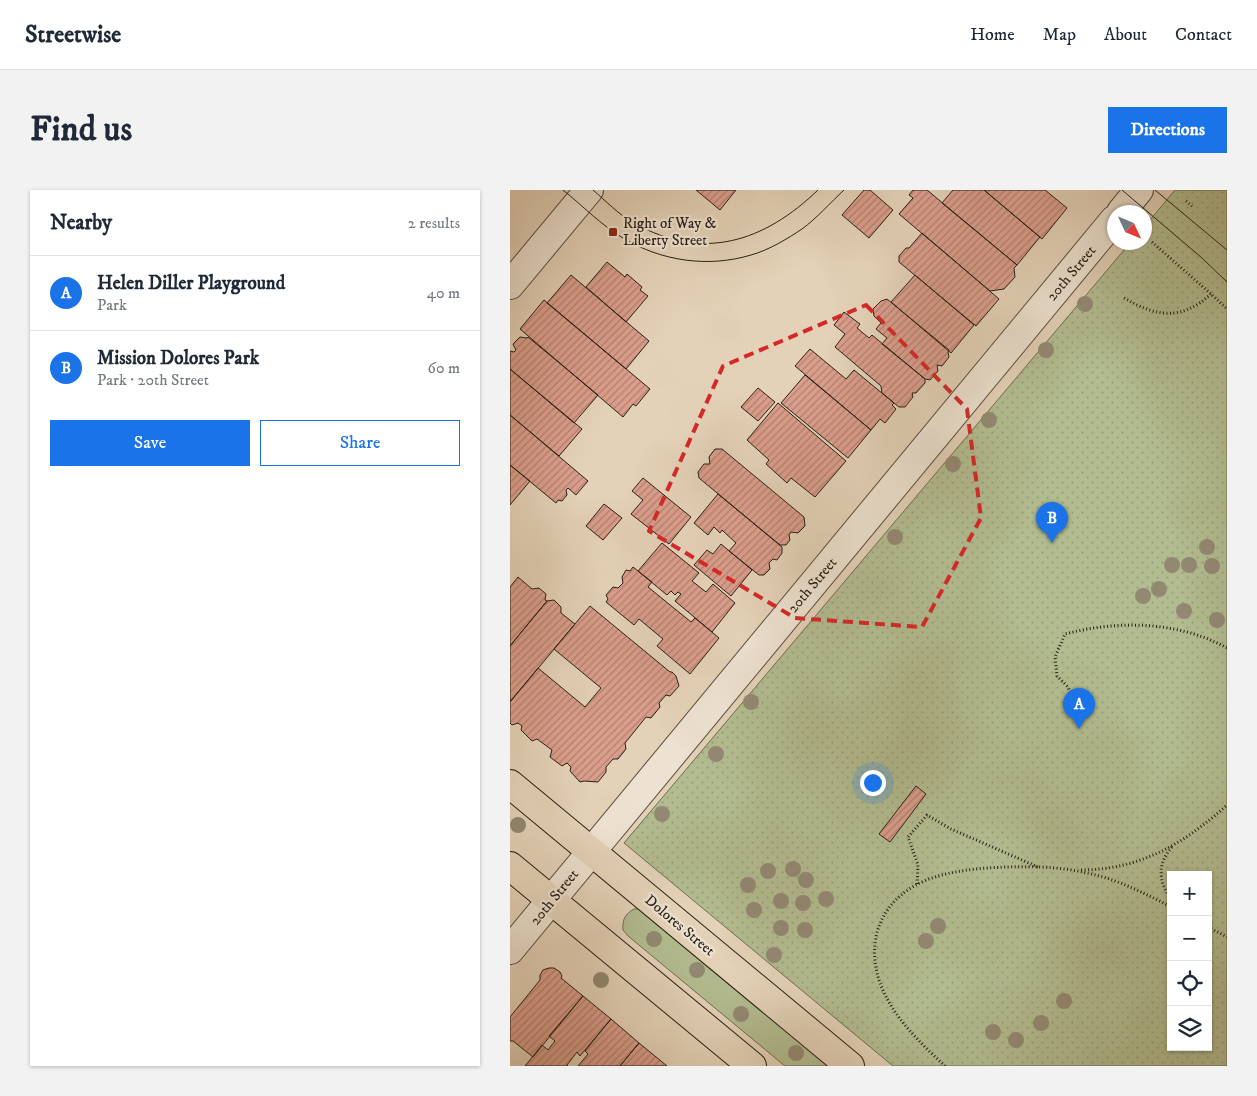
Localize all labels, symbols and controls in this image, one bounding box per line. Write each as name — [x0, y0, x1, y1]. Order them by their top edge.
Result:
text: Streetwise — [25, 20, 121, 50]
text: Home — [970, 24, 1015, 46]
text: Map — [1043, 24, 1076, 46]
text: About — [1104, 24, 1147, 46]
text: Contact — [1175, 24, 1232, 46]
button: Directions — [1108, 107, 1227, 153]
text: Find us — [30, 108, 132, 152]
north arrow — [1107, 205, 1152, 250]
text: Nearby — [50, 210, 112, 236]
text: 2 results — [408, 213, 460, 233]
place label: Right of Way & Liberty Street — [623, 214, 717, 250]
marker: Right of Way & Liberty Street — [607, 226, 619, 238]
street label: 20th Street — [1043, 241, 1100, 305]
text: Helen Diller Playground — [97, 272, 285, 295]
text: A — [61, 283, 71, 303]
text: 40 m — [427, 283, 460, 303]
text: Park — [97, 295, 127, 315]
text: Mission Dolores Park — [97, 347, 259, 370]
text: B — [61, 358, 71, 378]
text: 60 m — [428, 358, 460, 378]
text: Park · 20th Street — [97, 370, 209, 390]
button: Save — [50, 420, 250, 466]
button: Share — [260, 420, 460, 466]
pin: B — [1036, 502, 1068, 543]
street label: 20th Street — [784, 553, 841, 617]
pin: A — [1063, 688, 1095, 729]
your location — [860, 770, 886, 796]
street label: 20th Street — [526, 865, 583, 929]
map controls — [1167, 871, 1212, 1051]
button: + — [1167, 871, 1212, 916]
street label: Dolores Street — [641, 891, 719, 960]
button: − — [1167, 916, 1212, 961]
button: locate — [1167, 961, 1212, 1006]
button: layers — [1167, 1006, 1212, 1051]

